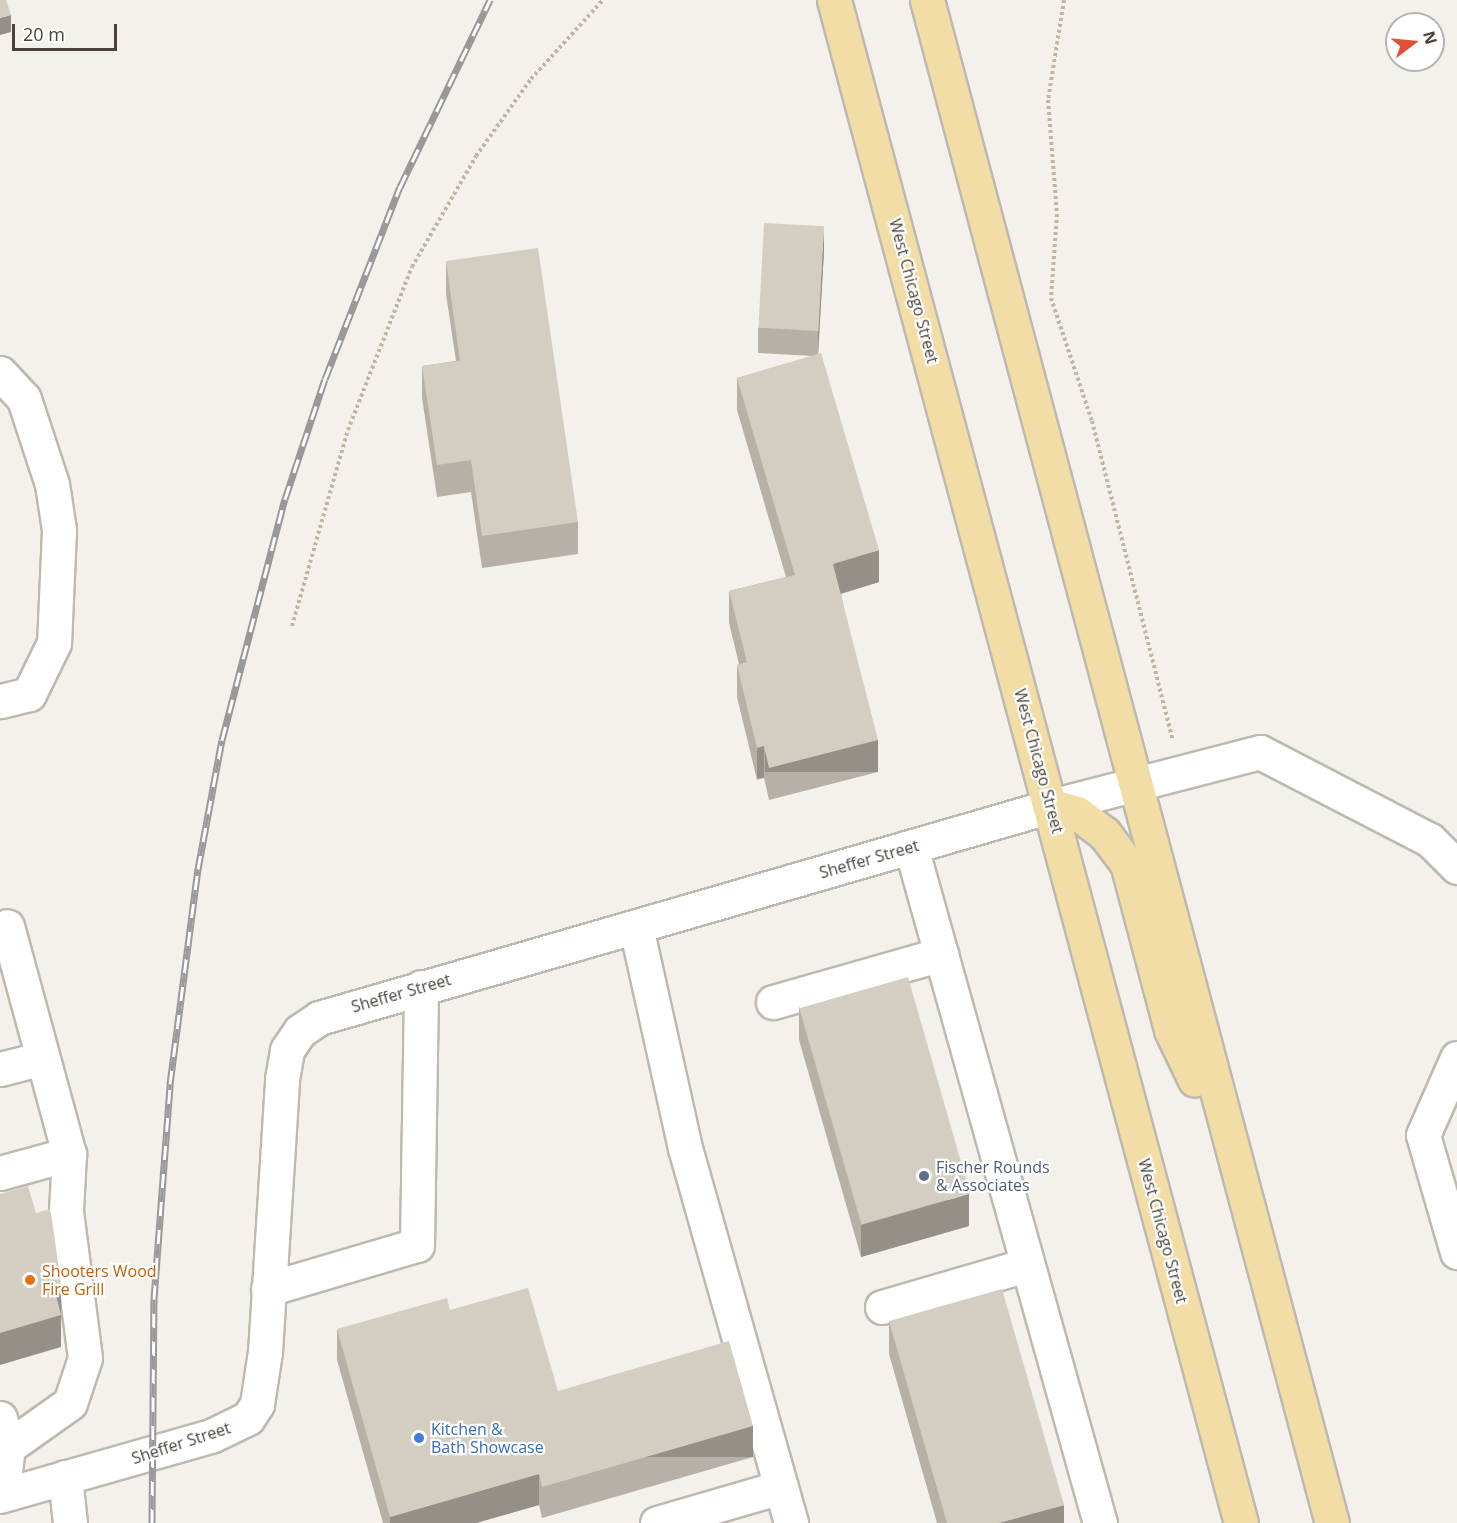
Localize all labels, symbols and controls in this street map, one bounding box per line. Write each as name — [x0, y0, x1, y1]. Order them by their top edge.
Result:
scale bar — [15, 12, 120, 50]
north arrow — [1385, 12, 1445, 72]
text: 20 m — [23, 22, 65, 46]
text: N — [1418, 28, 1443, 47]
street label: West Chicago Street — [885, 217, 943, 365]
street label: West Chicago Street — [1010, 687, 1068, 835]
street label: Sheffer Street — [817, 836, 921, 882]
street label: Sheffer Street — [349, 970, 453, 1016]
place label: Fischer Rounds & Associates — [936, 1157, 1050, 1195]
street label: West Chicago Street — [1134, 1157, 1192, 1305]
marker: Fischer Rounds & Associates — [917, 1169, 931, 1183]
place label: Shooters Wood Fire Grill — [42, 1261, 157, 1299]
marker: Shooters Wood Fire Grill — [23, 1273, 37, 1287]
street label: Sheffer Street — [129, 1418, 233, 1468]
place label: Kitchen & Bath Showcase — [431, 1419, 544, 1457]
marker: Kitchen & Bath Showcase — [412, 1431, 426, 1445]

